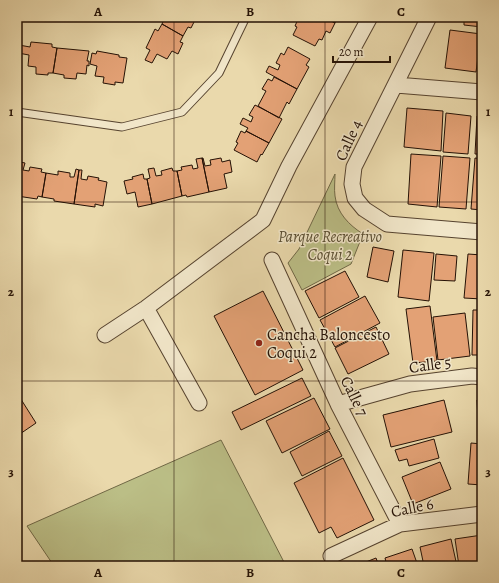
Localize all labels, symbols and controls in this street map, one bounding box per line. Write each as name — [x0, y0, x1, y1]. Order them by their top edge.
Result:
text: A — [93, 3, 103, 20]
text: B — [246, 3, 254, 20]
text: C — [397, 3, 405, 20]
scale bar — [333, 38, 390, 64]
text: 20 m — [339, 44, 363, 60]
text: 1 — [9, 103, 14, 120]
text: 1 — [486, 103, 491, 120]
street label: Calle 4 — [330, 116, 368, 164]
park label: Parque Recreativo Coqui 2 — [278, 226, 382, 266]
text: 2 — [8, 283, 15, 300]
text: 2 — [485, 283, 492, 300]
place label: Cancha Baloncesto Coqui 2 — [267, 324, 390, 364]
marker: Cancha Baloncesto Coqui 2 — [254, 338, 264, 348]
street label: Calle 5 — [408, 351, 453, 379]
street label: Calle 7 — [335, 373, 373, 421]
text: 3 — [8, 463, 14, 480]
text: 3 — [485, 463, 491, 480]
street label: Calle 6 — [389, 493, 436, 523]
text: A — [93, 564, 103, 581]
text: B — [246, 564, 254, 581]
text: C — [397, 564, 405, 581]

